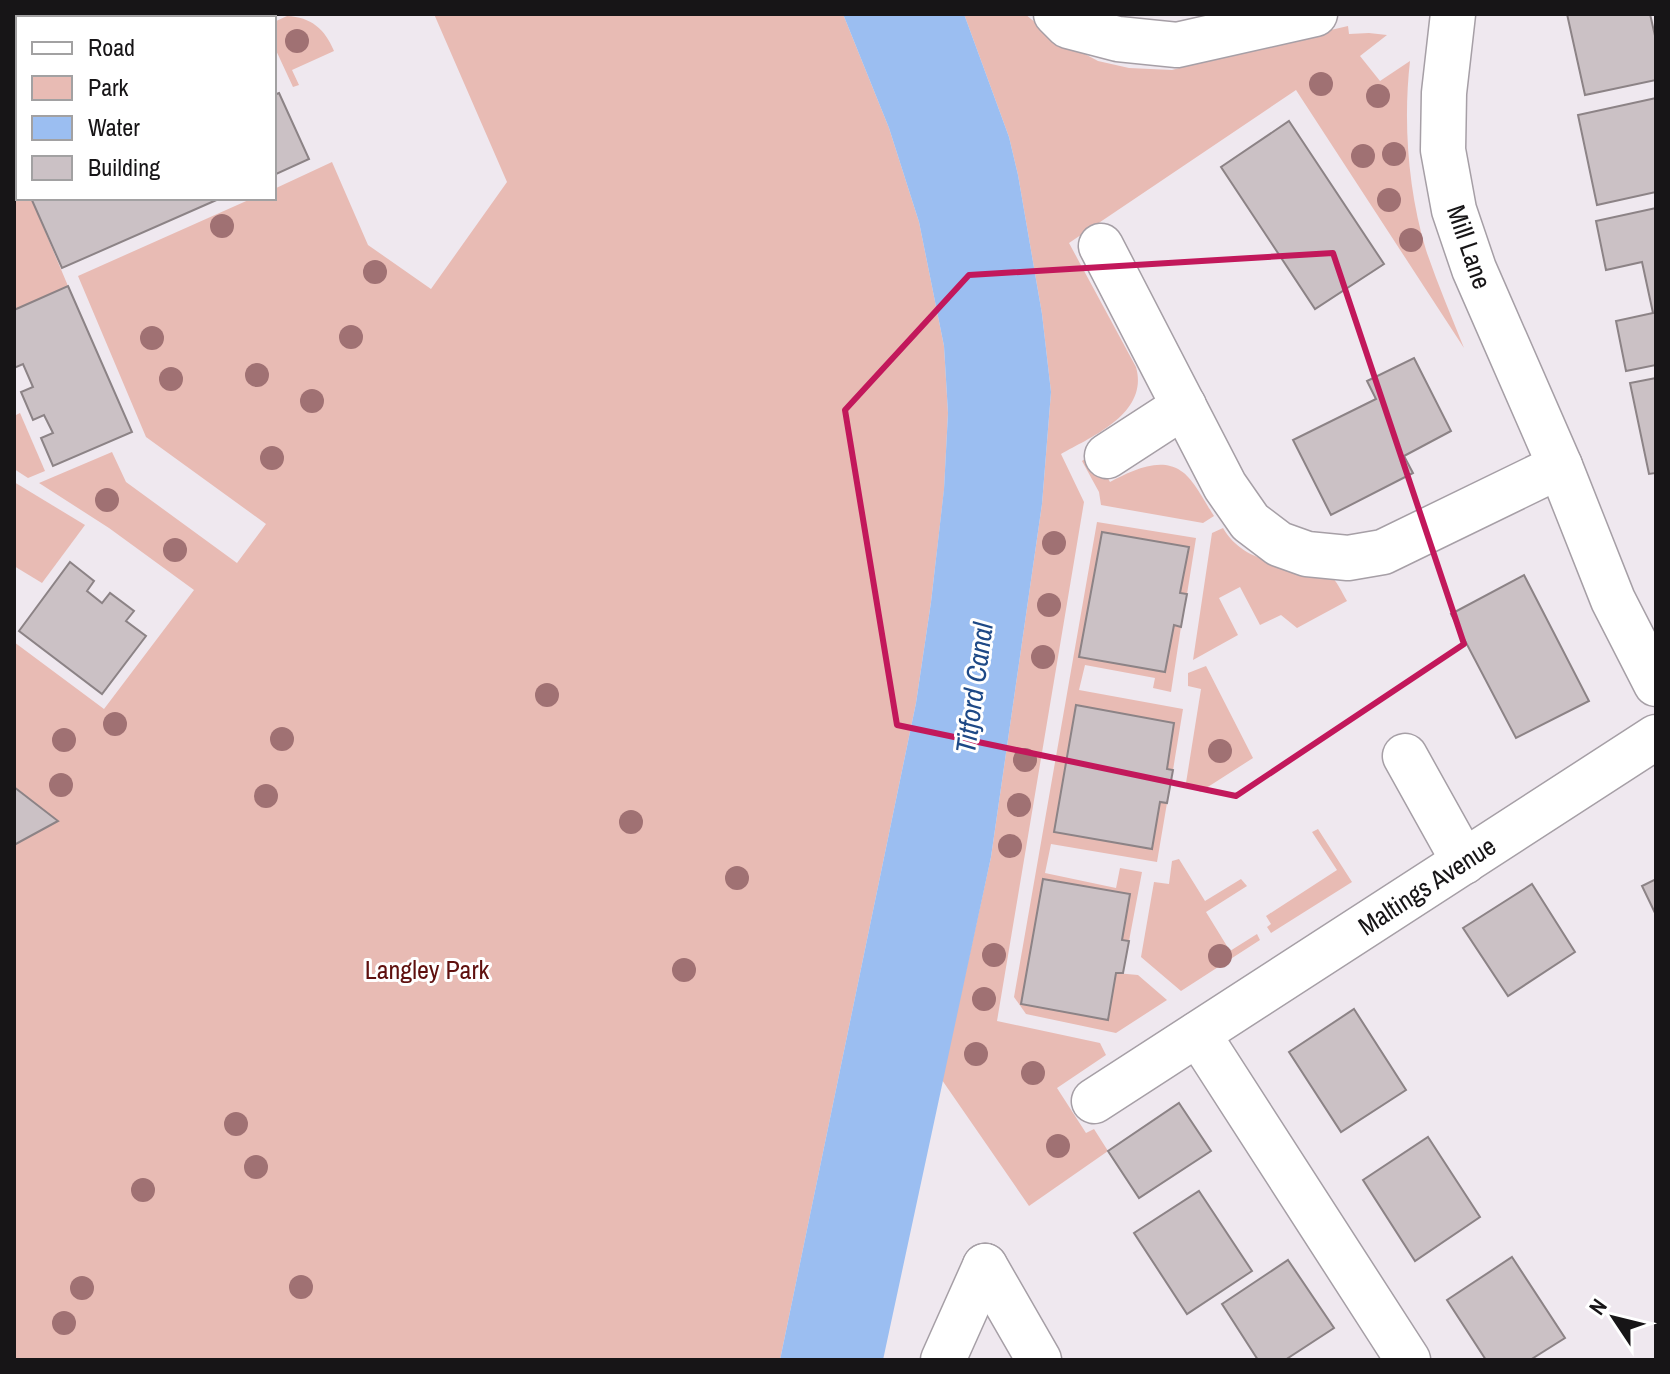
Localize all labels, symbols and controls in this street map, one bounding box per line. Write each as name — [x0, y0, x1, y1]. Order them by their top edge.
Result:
legend — [16, 16, 276, 200]
text: Road — [88, 31, 135, 63]
text: Park — [88, 71, 129, 103]
text: Water — [88, 111, 140, 143]
text: Building — [88, 151, 160, 183]
street label: Mill Lane — [1439, 200, 1500, 293]
water label: Titford Canal — [946, 619, 1002, 756]
street label: Maltings Avenue — [1351, 828, 1502, 943]
park label: Langley Park — [365, 952, 490, 987]
north arrow — [1574, 1278, 1654, 1358]
text: N — [1582, 1293, 1614, 1320]

